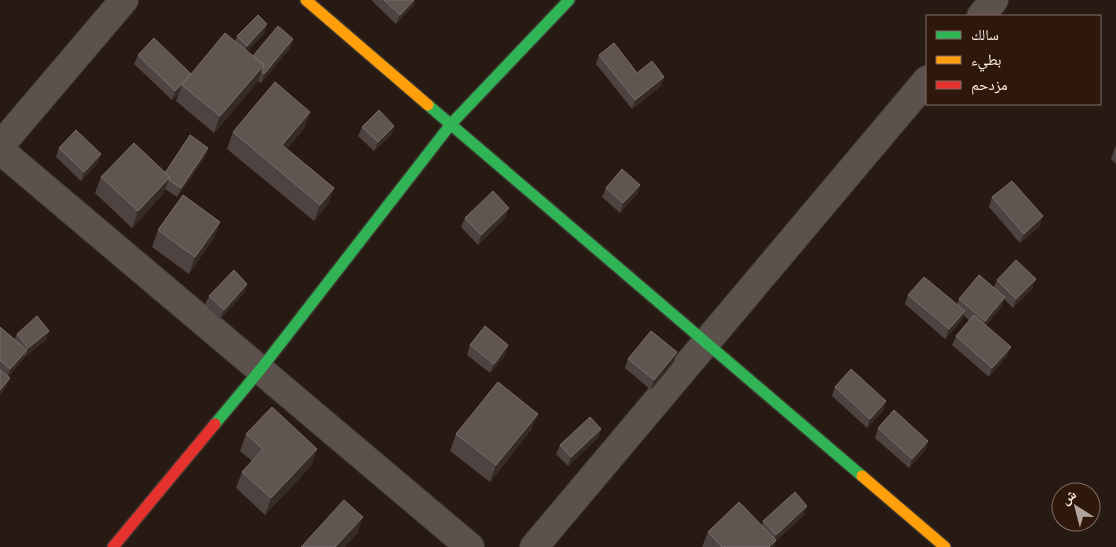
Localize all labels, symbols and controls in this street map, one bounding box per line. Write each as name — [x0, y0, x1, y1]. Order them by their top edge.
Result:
legend — [926, 15, 1101, 105]
text: سالك — [971, 25, 999, 44]
text: بطيء — [971, 50, 1001, 72]
text: مزدحم — [971, 75, 1008, 95]
north arrow — [1051, 482, 1101, 532]
text: ش — [1057, 485, 1080, 508]

